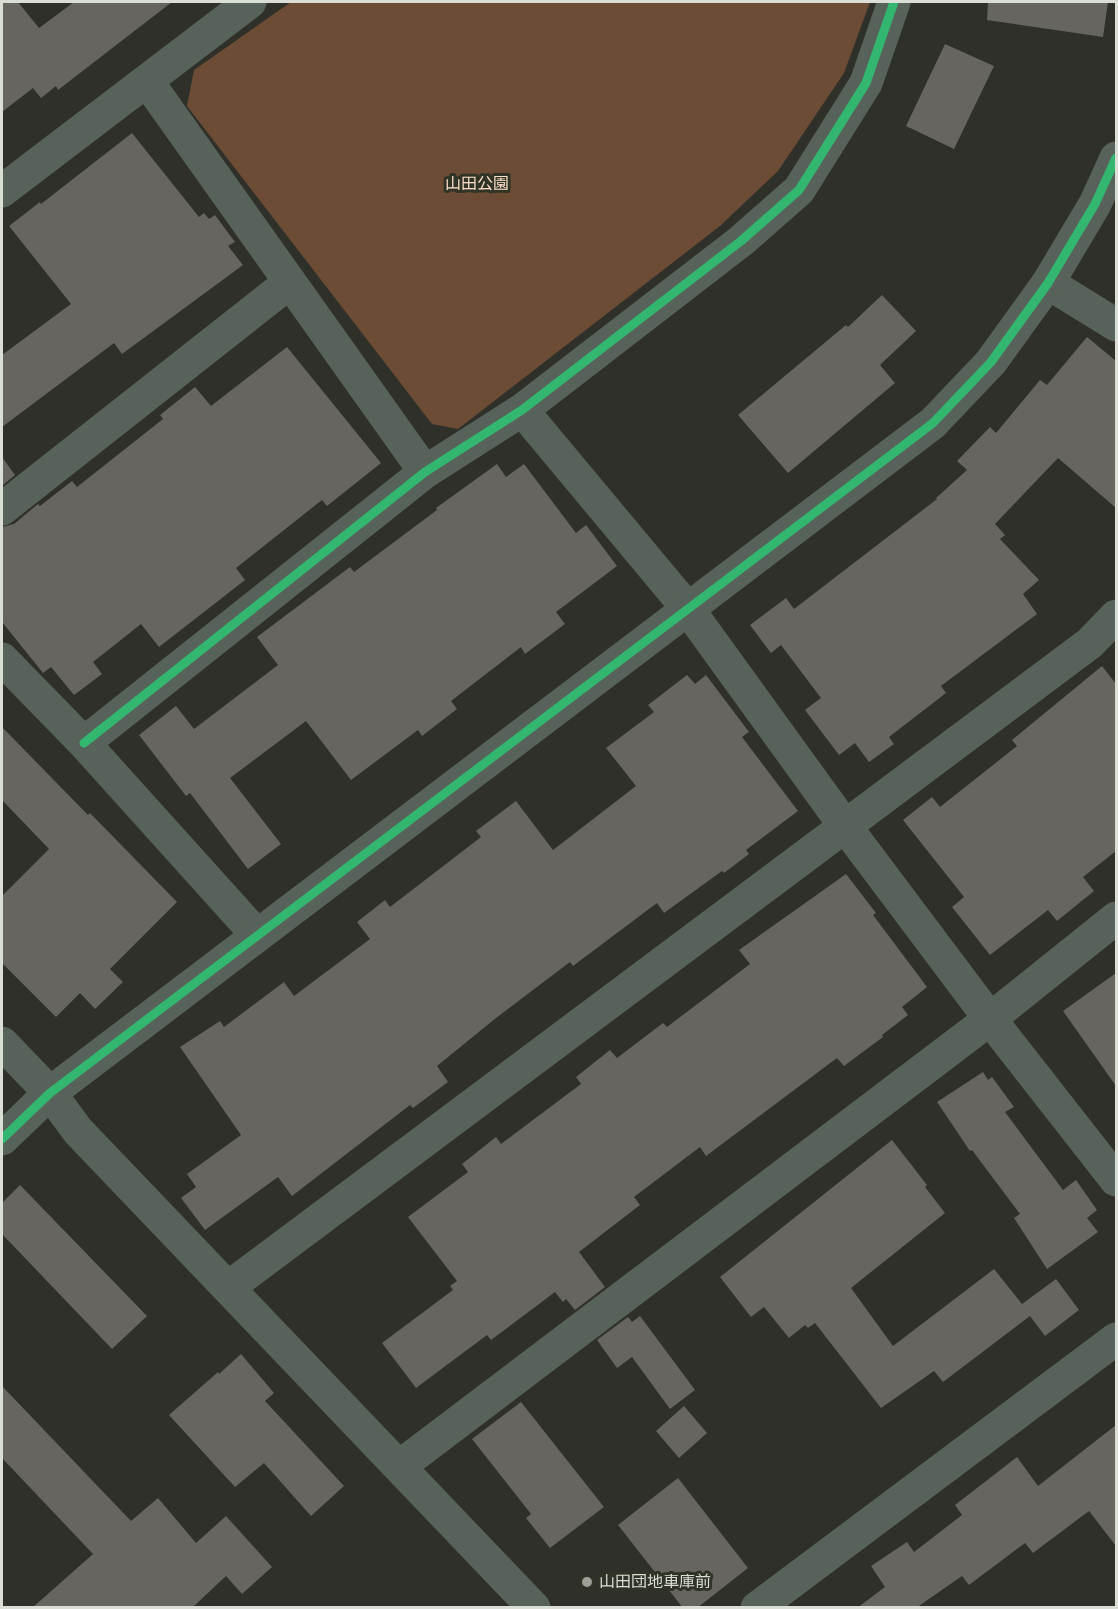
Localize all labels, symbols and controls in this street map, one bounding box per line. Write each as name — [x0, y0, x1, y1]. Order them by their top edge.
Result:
park label: 山田公園 — [445, 174, 509, 194]
place label: 山田団地車庫前 — [599, 1572, 711, 1592]
marker: 山田団地車庫前 — [580, 1575, 594, 1589]

